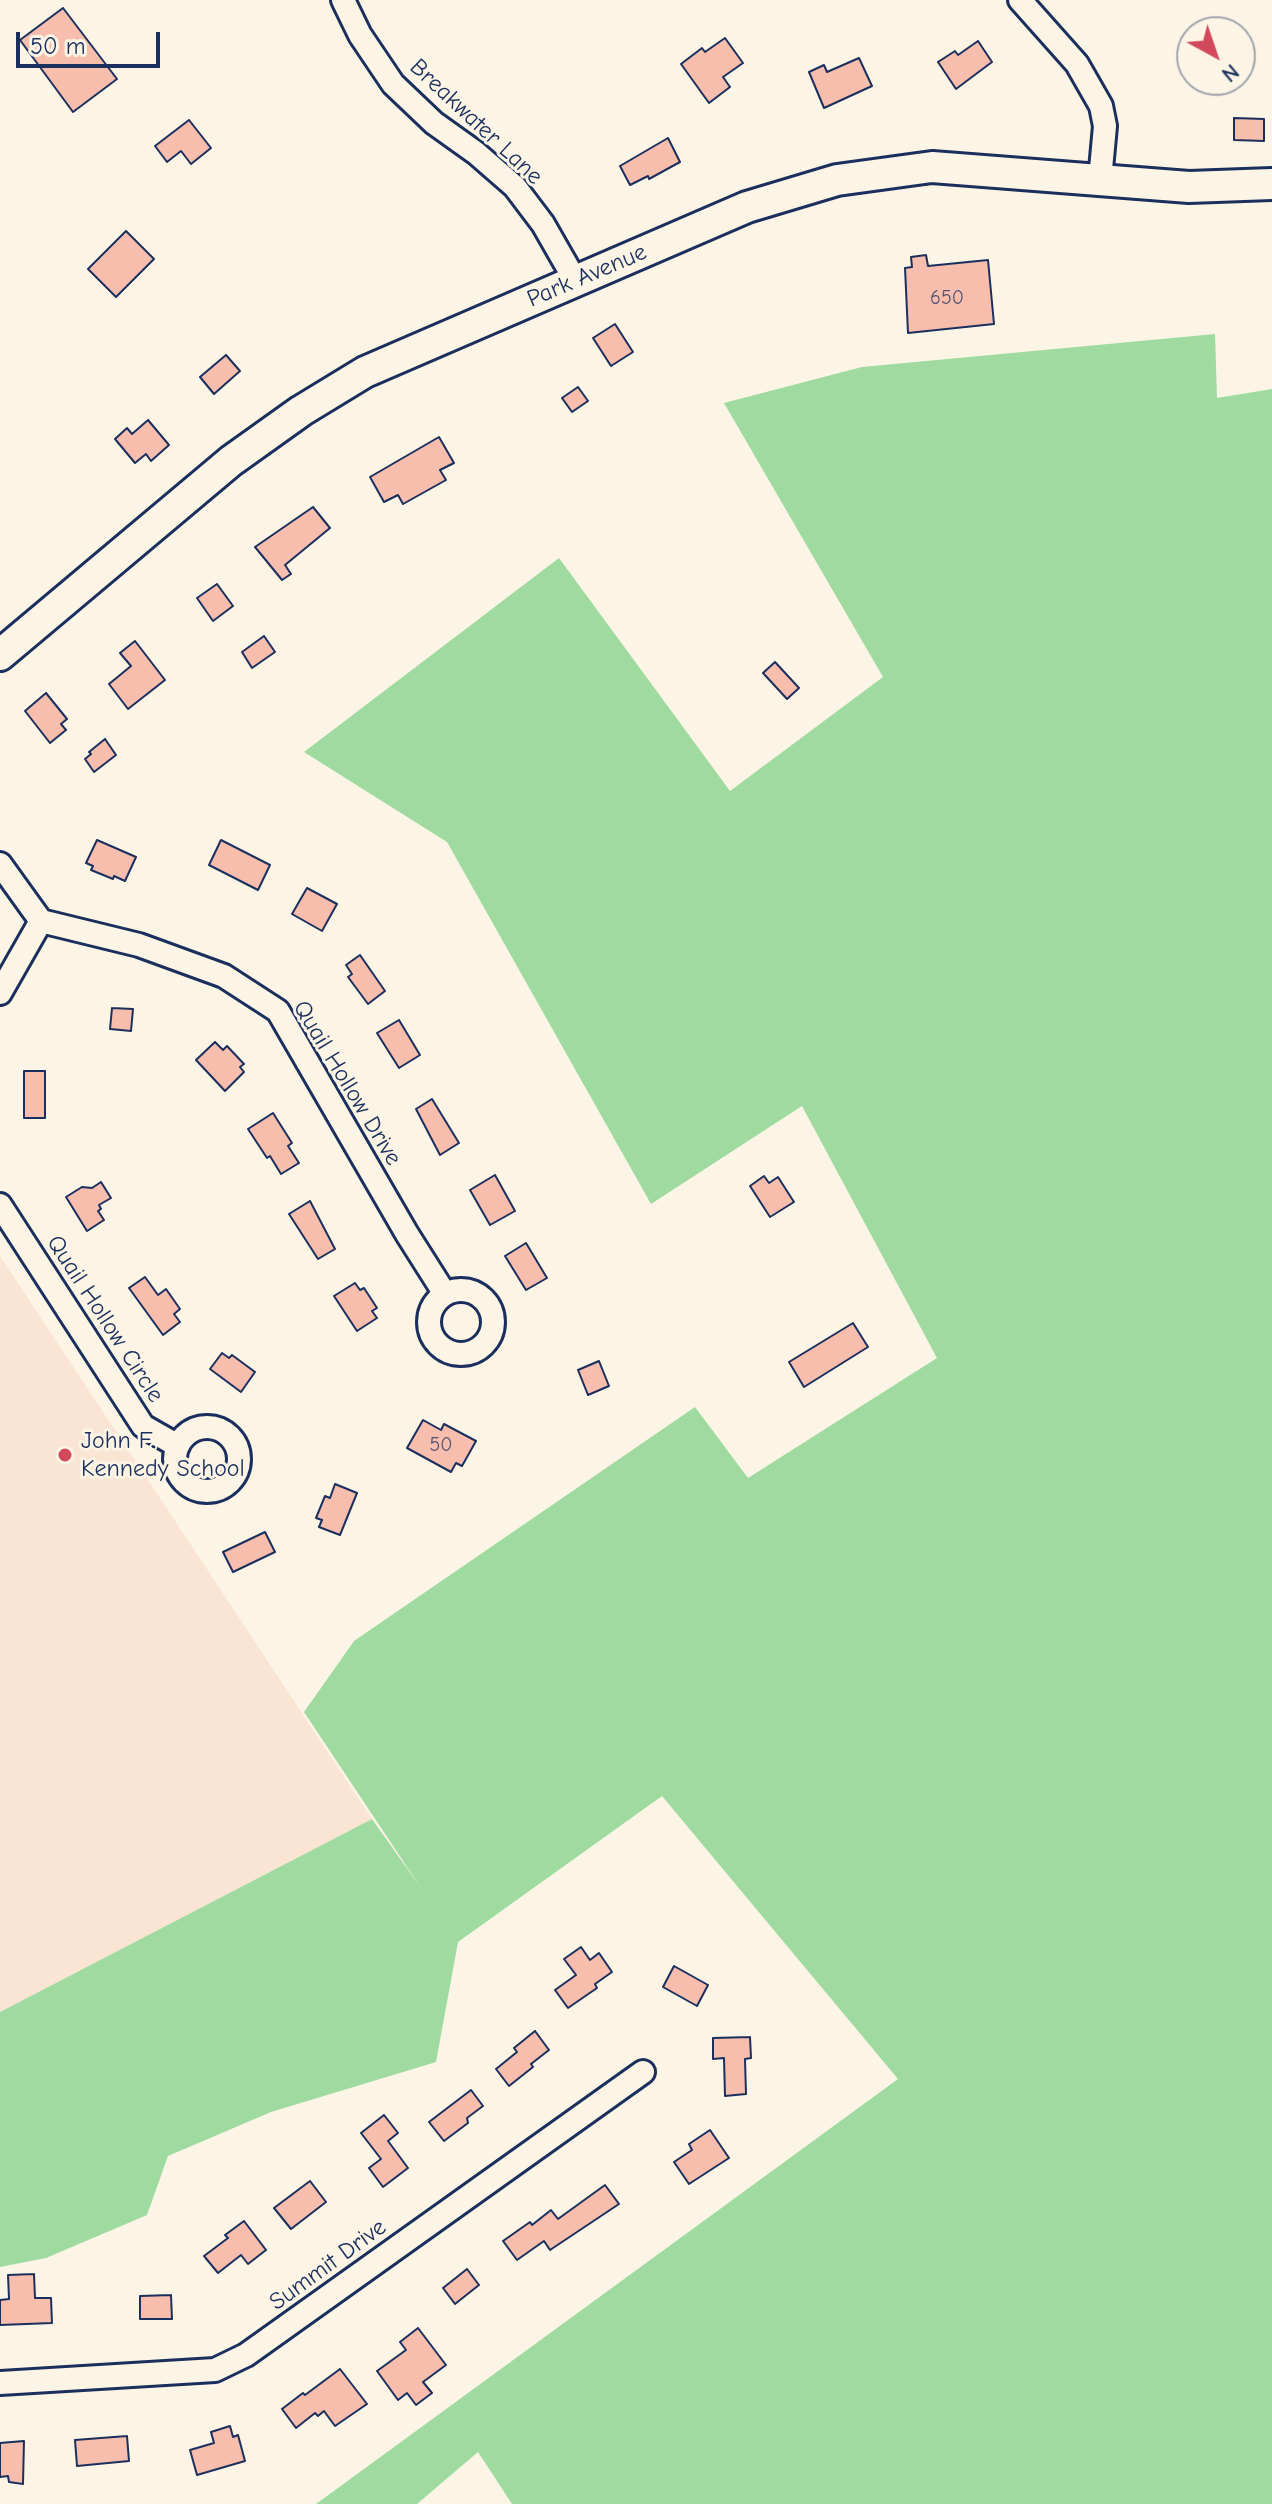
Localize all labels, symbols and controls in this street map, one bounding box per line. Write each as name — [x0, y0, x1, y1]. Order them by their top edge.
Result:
scale bar — [20, 16, 164, 66]
north arrow — [1176, 16, 1256, 96]
text: 50 m — [30, 32, 86, 60]
street label: Breakwater Lane — [404, 53, 548, 191]
text: N — [1216, 58, 1244, 87]
street label: Park Avenue — [523, 238, 651, 314]
house number: 650 — [930, 286, 964, 310]
street label: Quail Hollow Drive — [286, 995, 408, 1171]
street label: Quail Hollow Circle — [40, 1230, 170, 1408]
place label: John F. Kennedy School — [81, 1427, 245, 1483]
house number: 50 — [429, 1433, 453, 1457]
marker: John F. Kennedy School — [56, 1446, 74, 1464]
street label: Summit Drive — [264, 2213, 392, 2317]

